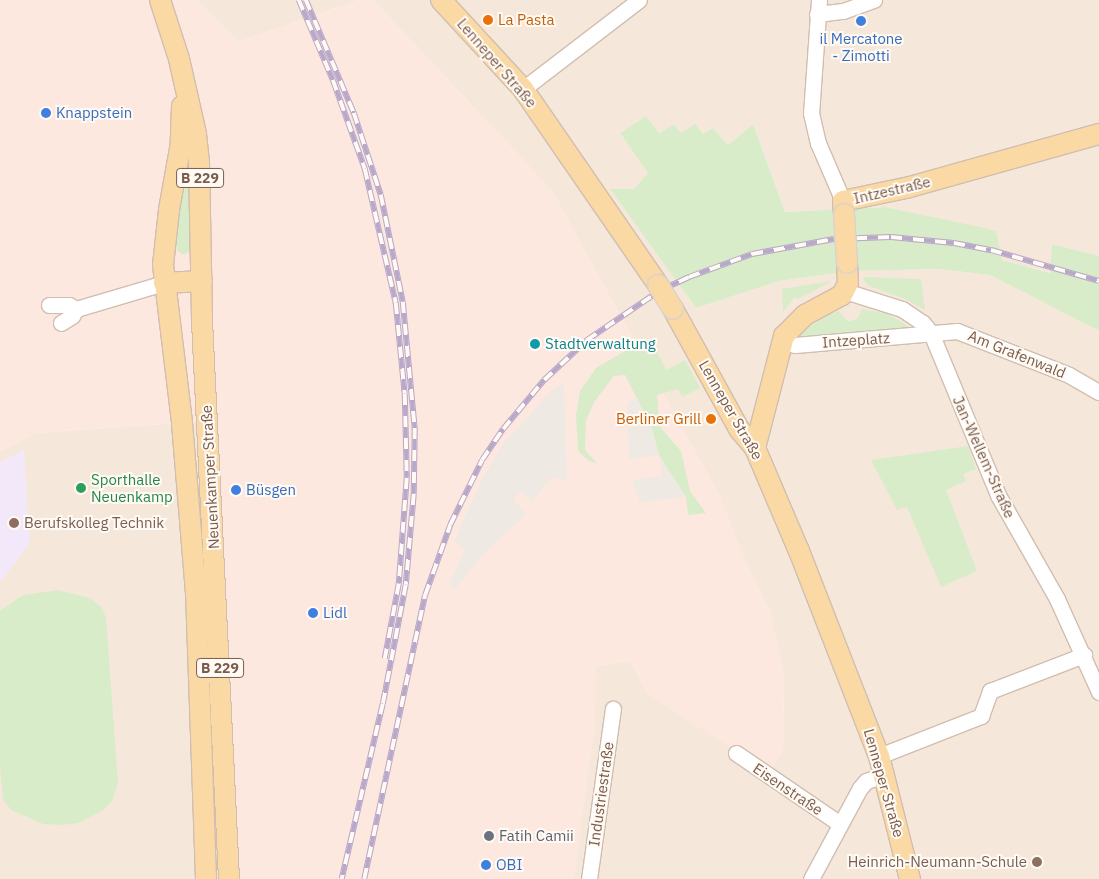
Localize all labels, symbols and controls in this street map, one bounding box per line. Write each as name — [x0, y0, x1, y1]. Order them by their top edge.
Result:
place label: La Pasta — [498, 11, 554, 29]
marker: La Pasta — [482, 14, 494, 26]
street label: Lenneper Straße — [453, 15, 541, 111]
marker: il Mercatone - Zimotti — [855, 15, 867, 27]
place label: il Mercatone - Zimotti — [819, 29, 903, 64]
place label: Knappstein — [56, 104, 132, 122]
marker: Knappstein — [40, 107, 52, 119]
road number: B 229 — [175, 167, 225, 190]
street label: Intzestraße — [852, 172, 932, 208]
street label: Am Grafenwald — [966, 326, 1068, 382]
street label: Intzeplatz — [822, 329, 890, 351]
place label: Stadtverwaltung — [545, 335, 656, 353]
marker: Stadtverwaltung — [529, 338, 541, 350]
street label: Lenneper Straße — [695, 357, 767, 463]
street label: Jan-Wellem-Straße — [949, 393, 1019, 521]
street label: Neuenkamper Straße — [197, 404, 223, 550]
place label: Berliner Grill — [616, 410, 701, 428]
marker: Berliner Grill — [705, 413, 717, 425]
place label: Sporthalle Neuenkamp — [91, 470, 173, 505]
place label: Büsgen — [246, 481, 296, 499]
marker: Sporthalle Neuenkamp — [75, 482, 87, 494]
marker: Büsgen — [230, 484, 242, 496]
place label: Berufskolleg Technik — [24, 514, 164, 532]
marker: Berufskolleg Technik — [8, 517, 20, 529]
place label: Lidl — [323, 604, 347, 622]
marker: Lidl — [307, 607, 319, 619]
road number: B 229 — [195, 656, 245, 680]
street label: Lenneper Straße — [860, 727, 908, 839]
street label: Industriestraße — [585, 741, 617, 847]
street label: Eisenstraße — [750, 759, 826, 819]
place label: Fatih Camii — [499, 827, 574, 845]
marker: Fatih Camii — [483, 830, 495, 842]
place label: Heinrich-Neumann-Schule — [848, 853, 1027, 871]
place label: OBI — [496, 856, 522, 874]
marker: Heinrich-Neumann-Schule — [1031, 856, 1043, 868]
marker: OBI — [480, 859, 492, 871]

